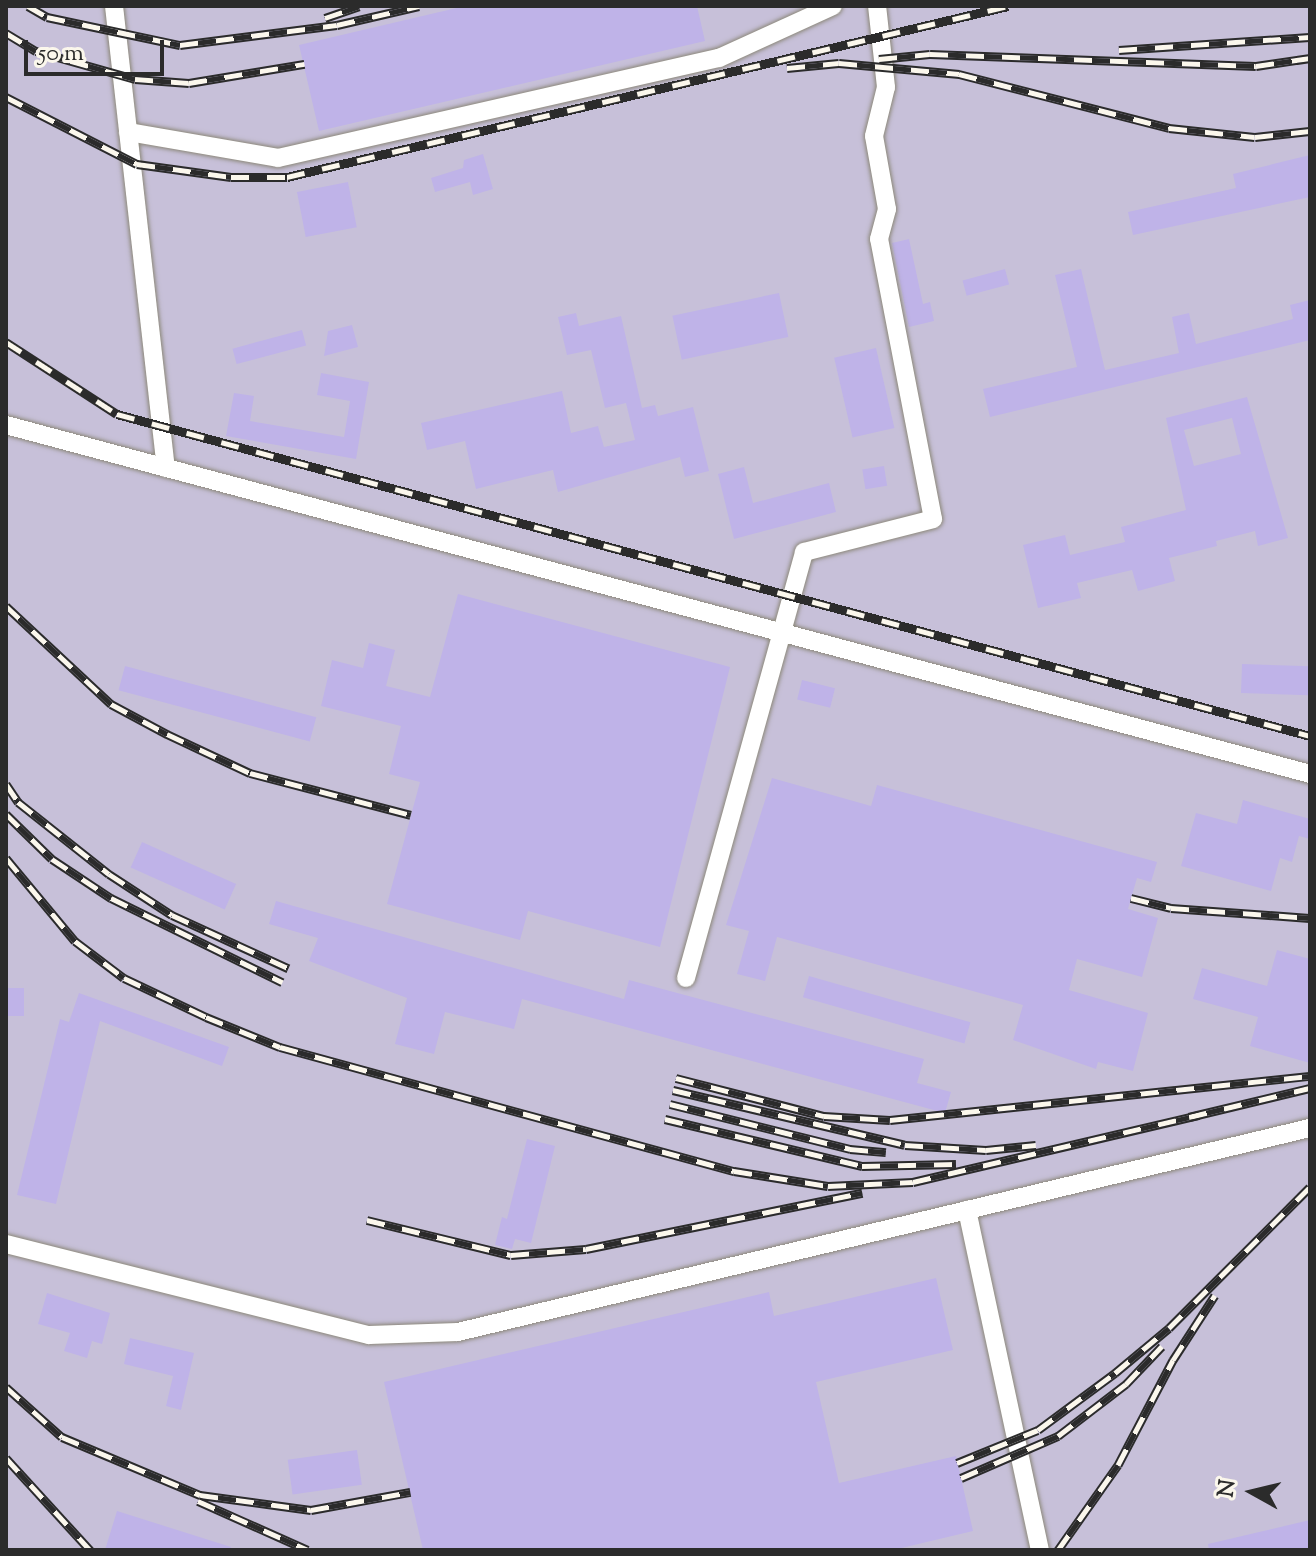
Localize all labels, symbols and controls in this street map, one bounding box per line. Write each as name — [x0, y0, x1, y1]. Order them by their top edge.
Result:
scale bar — [28, 24, 168, 74]
text: 50 m — [38, 37, 84, 71]
north arrow — [1212, 1452, 1292, 1532]
text: N — [1211, 1478, 1245, 1500]

